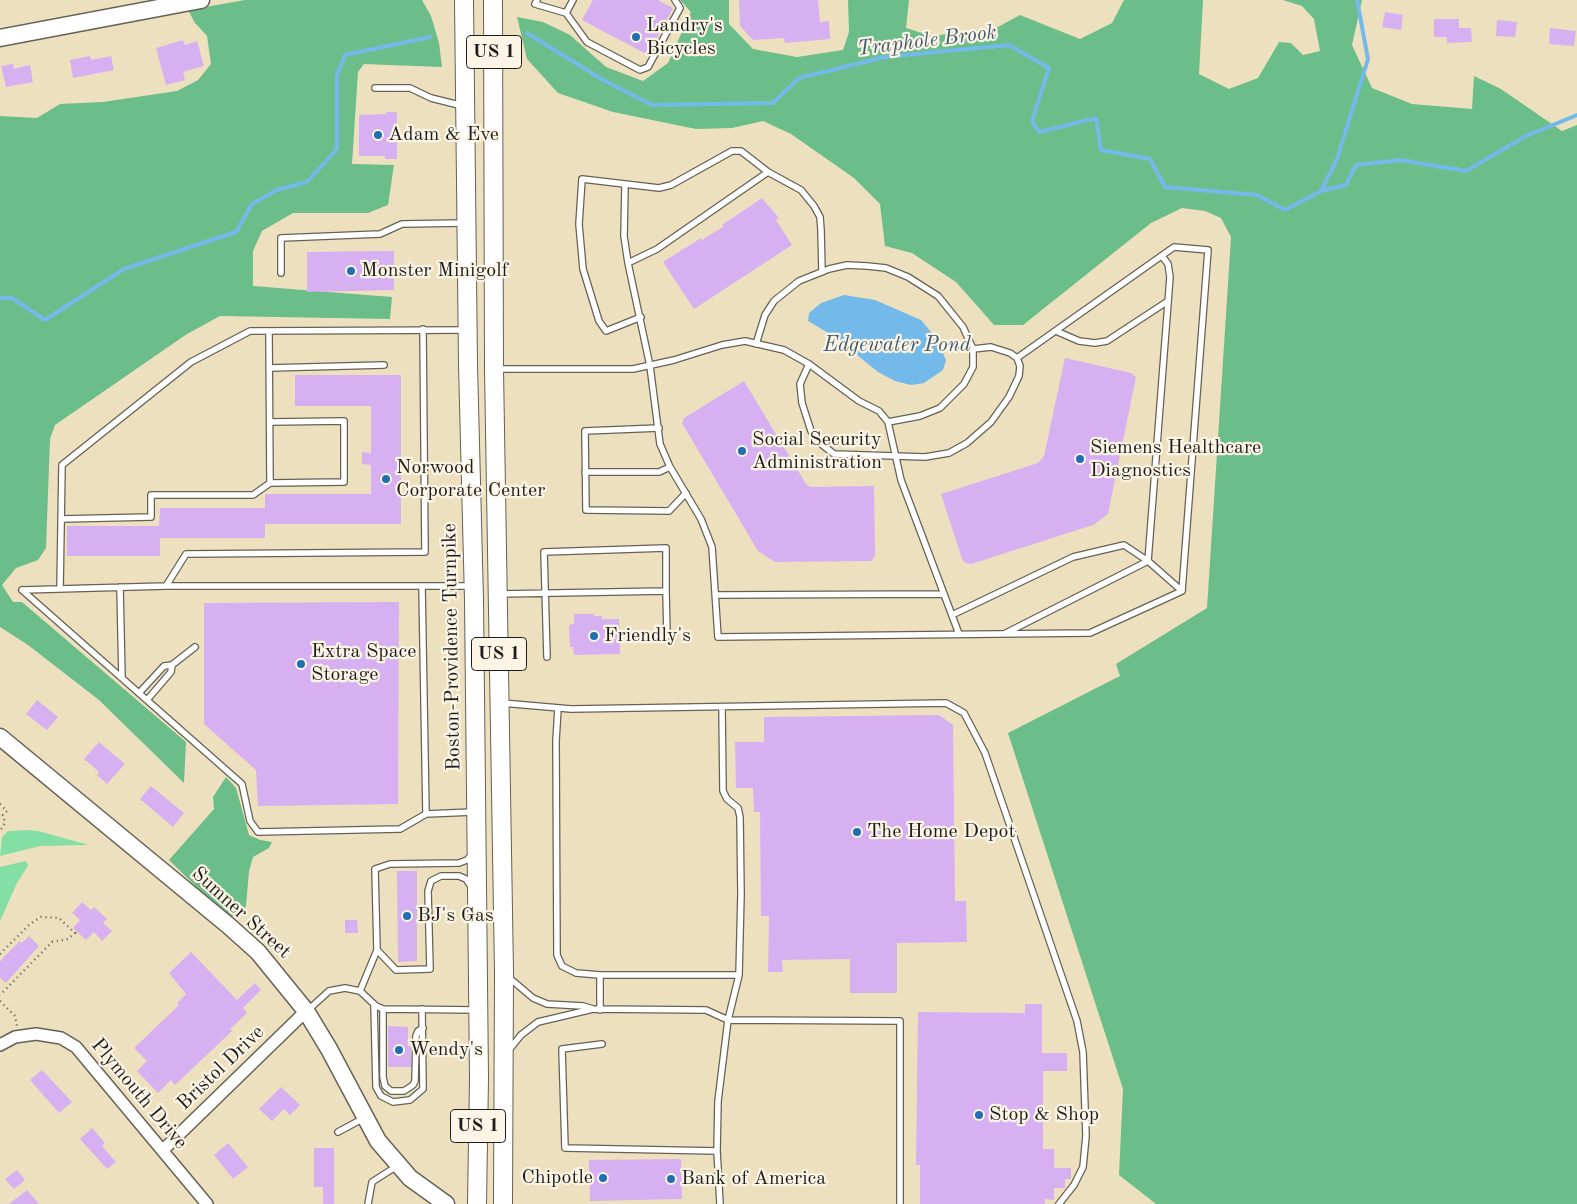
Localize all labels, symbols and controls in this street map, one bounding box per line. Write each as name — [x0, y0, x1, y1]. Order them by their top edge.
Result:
place label: Landry's Bicycles — [646, 14, 723, 61]
water label: Traphole Brook — [856, 20, 998, 62]
marker: Landry's Bicycles — [630, 31, 642, 43]
road number: US 1 — [466, 36, 522, 68]
place label: Adam & Eve — [388, 123, 499, 147]
marker: Adam & Eve — [372, 129, 384, 141]
place label: Monster Minigolf — [361, 259, 508, 283]
marker: Monster Minigolf — [345, 265, 357, 277]
water label: Edgewater Pond — [823, 332, 971, 358]
place label: Social Security Administration — [752, 428, 882, 475]
place label: Siemens Healthcare Diagnostics — [1090, 436, 1261, 483]
marker: Social Security Administration — [736, 445, 748, 457]
marker: Siemens Healthcare Diagnostics — [1074, 453, 1086, 465]
place label: Norwood Corporate Center — [396, 456, 545, 503]
marker: Norwood Corporate Center — [380, 473, 392, 485]
street label: Boston-Providence Turnpike — [438, 523, 466, 771]
place label: Friendly's — [604, 624, 691, 648]
marker: Friendly's — [588, 630, 600, 642]
road number: US 1 — [472, 638, 526, 671]
place label: Extra Space Storage — [311, 640, 416, 687]
marker: Extra Space Storage — [295, 658, 307, 670]
place label: The Home Depot — [867, 820, 1015, 844]
marker: The Home Depot — [851, 826, 863, 838]
street label: Sumner Street — [186, 862, 296, 964]
place label: BJ's Gas — [417, 904, 494, 928]
marker: BJ's Gas — [401, 910, 413, 922]
street label: Bristol Drive — [172, 1020, 270, 1116]
street label: Plymouth Drive — [86, 1034, 192, 1154]
place label: Wendy's — [409, 1038, 483, 1062]
marker: Wendy's — [393, 1044, 405, 1056]
place label: Stop & Shop — [989, 1103, 1099, 1127]
marker: Stop & Shop — [973, 1109, 985, 1121]
road number: US 1 — [450, 1110, 506, 1142]
place label: Chipotle — [521, 1166, 593, 1190]
place label: Bank of America — [681, 1167, 826, 1191]
marker: Chipotle — [597, 1172, 609, 1184]
marker: Bank of America — [665, 1173, 677, 1185]

